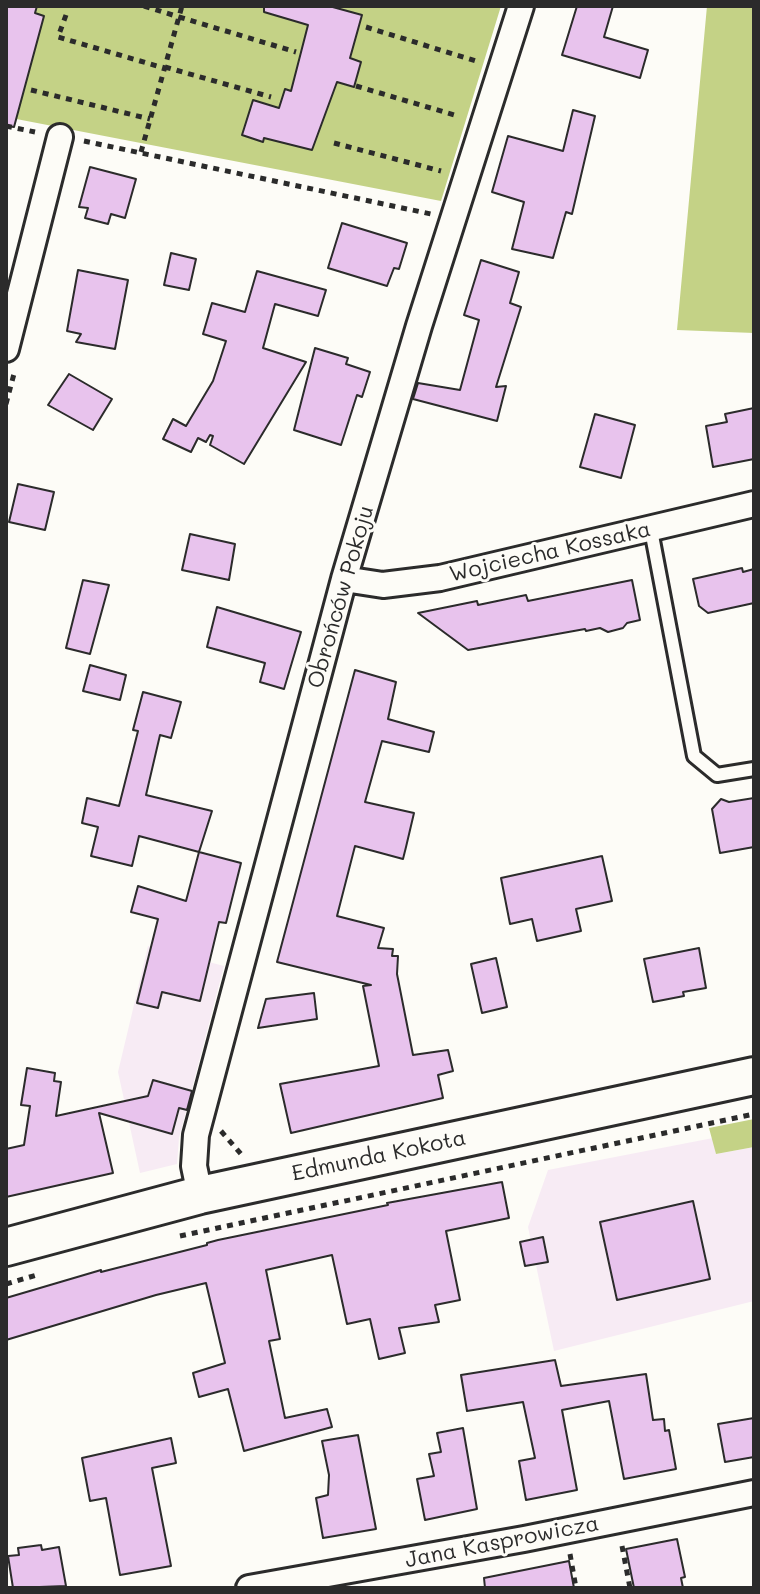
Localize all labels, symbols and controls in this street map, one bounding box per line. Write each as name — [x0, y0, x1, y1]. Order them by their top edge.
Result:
street label: Obrońców Pokoju — [302, 503, 380, 691]
street label: Wojciecha Kossaka — [447, 516, 653, 588]
street label: Edmunda Kokota — [289, 1125, 469, 1187]
street label: Jana Kasprowicza — [403, 1510, 601, 1574]

